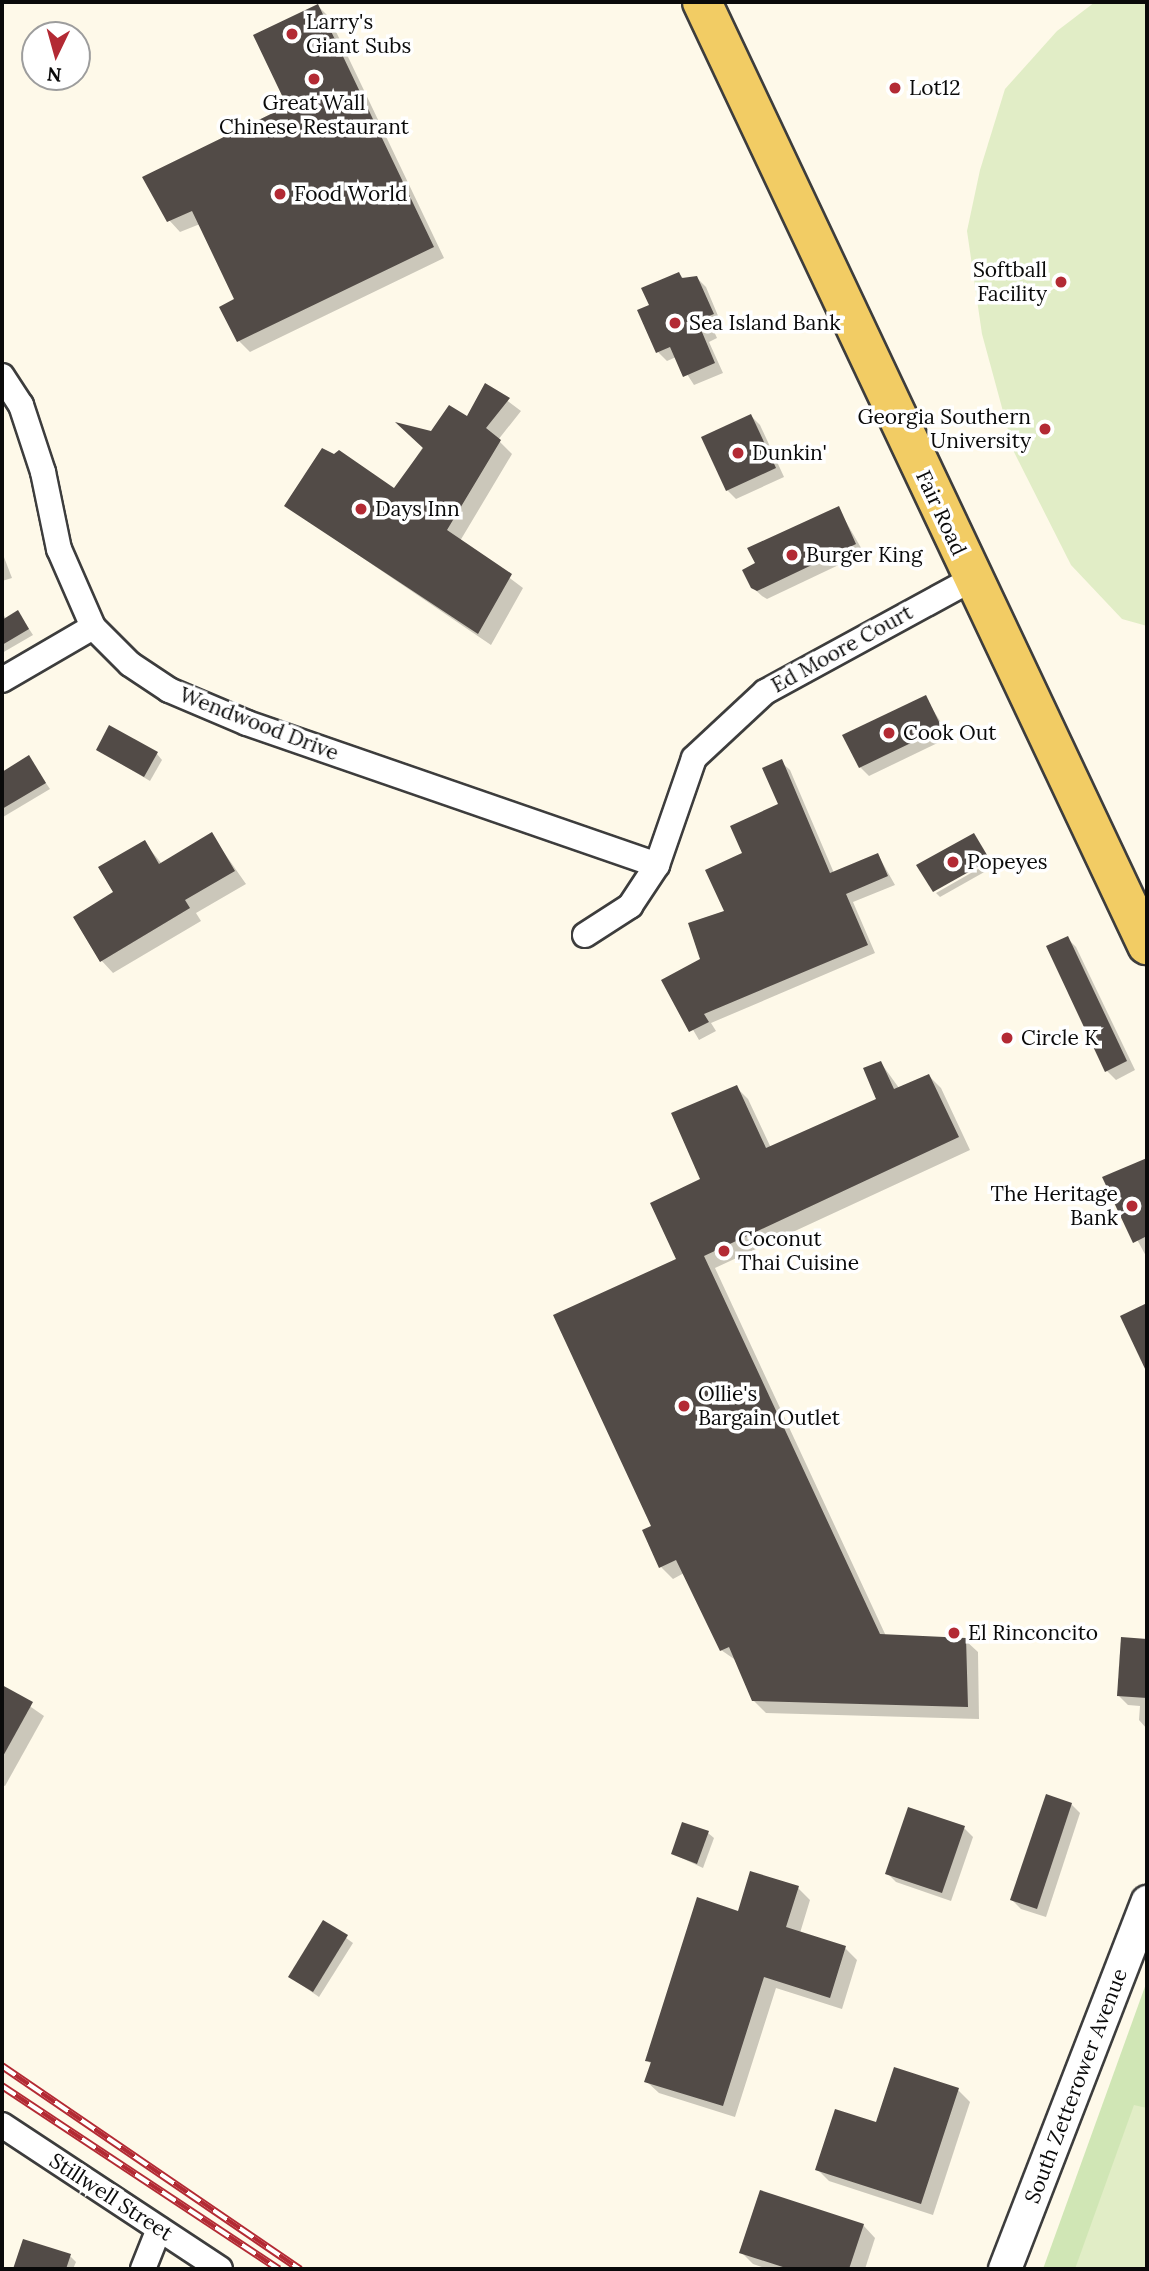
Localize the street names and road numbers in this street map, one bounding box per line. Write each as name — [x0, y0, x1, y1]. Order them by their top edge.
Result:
street label: Fair Road — [910, 467, 972, 559]
street label: Ed Moore Court — [767, 600, 917, 698]
street label: Wendwood Drive — [176, 682, 342, 766]
street label: South Zetterower Avenue — [1019, 1965, 1133, 2207]
street label: Stillwell Street — [45, 2148, 177, 2246]

